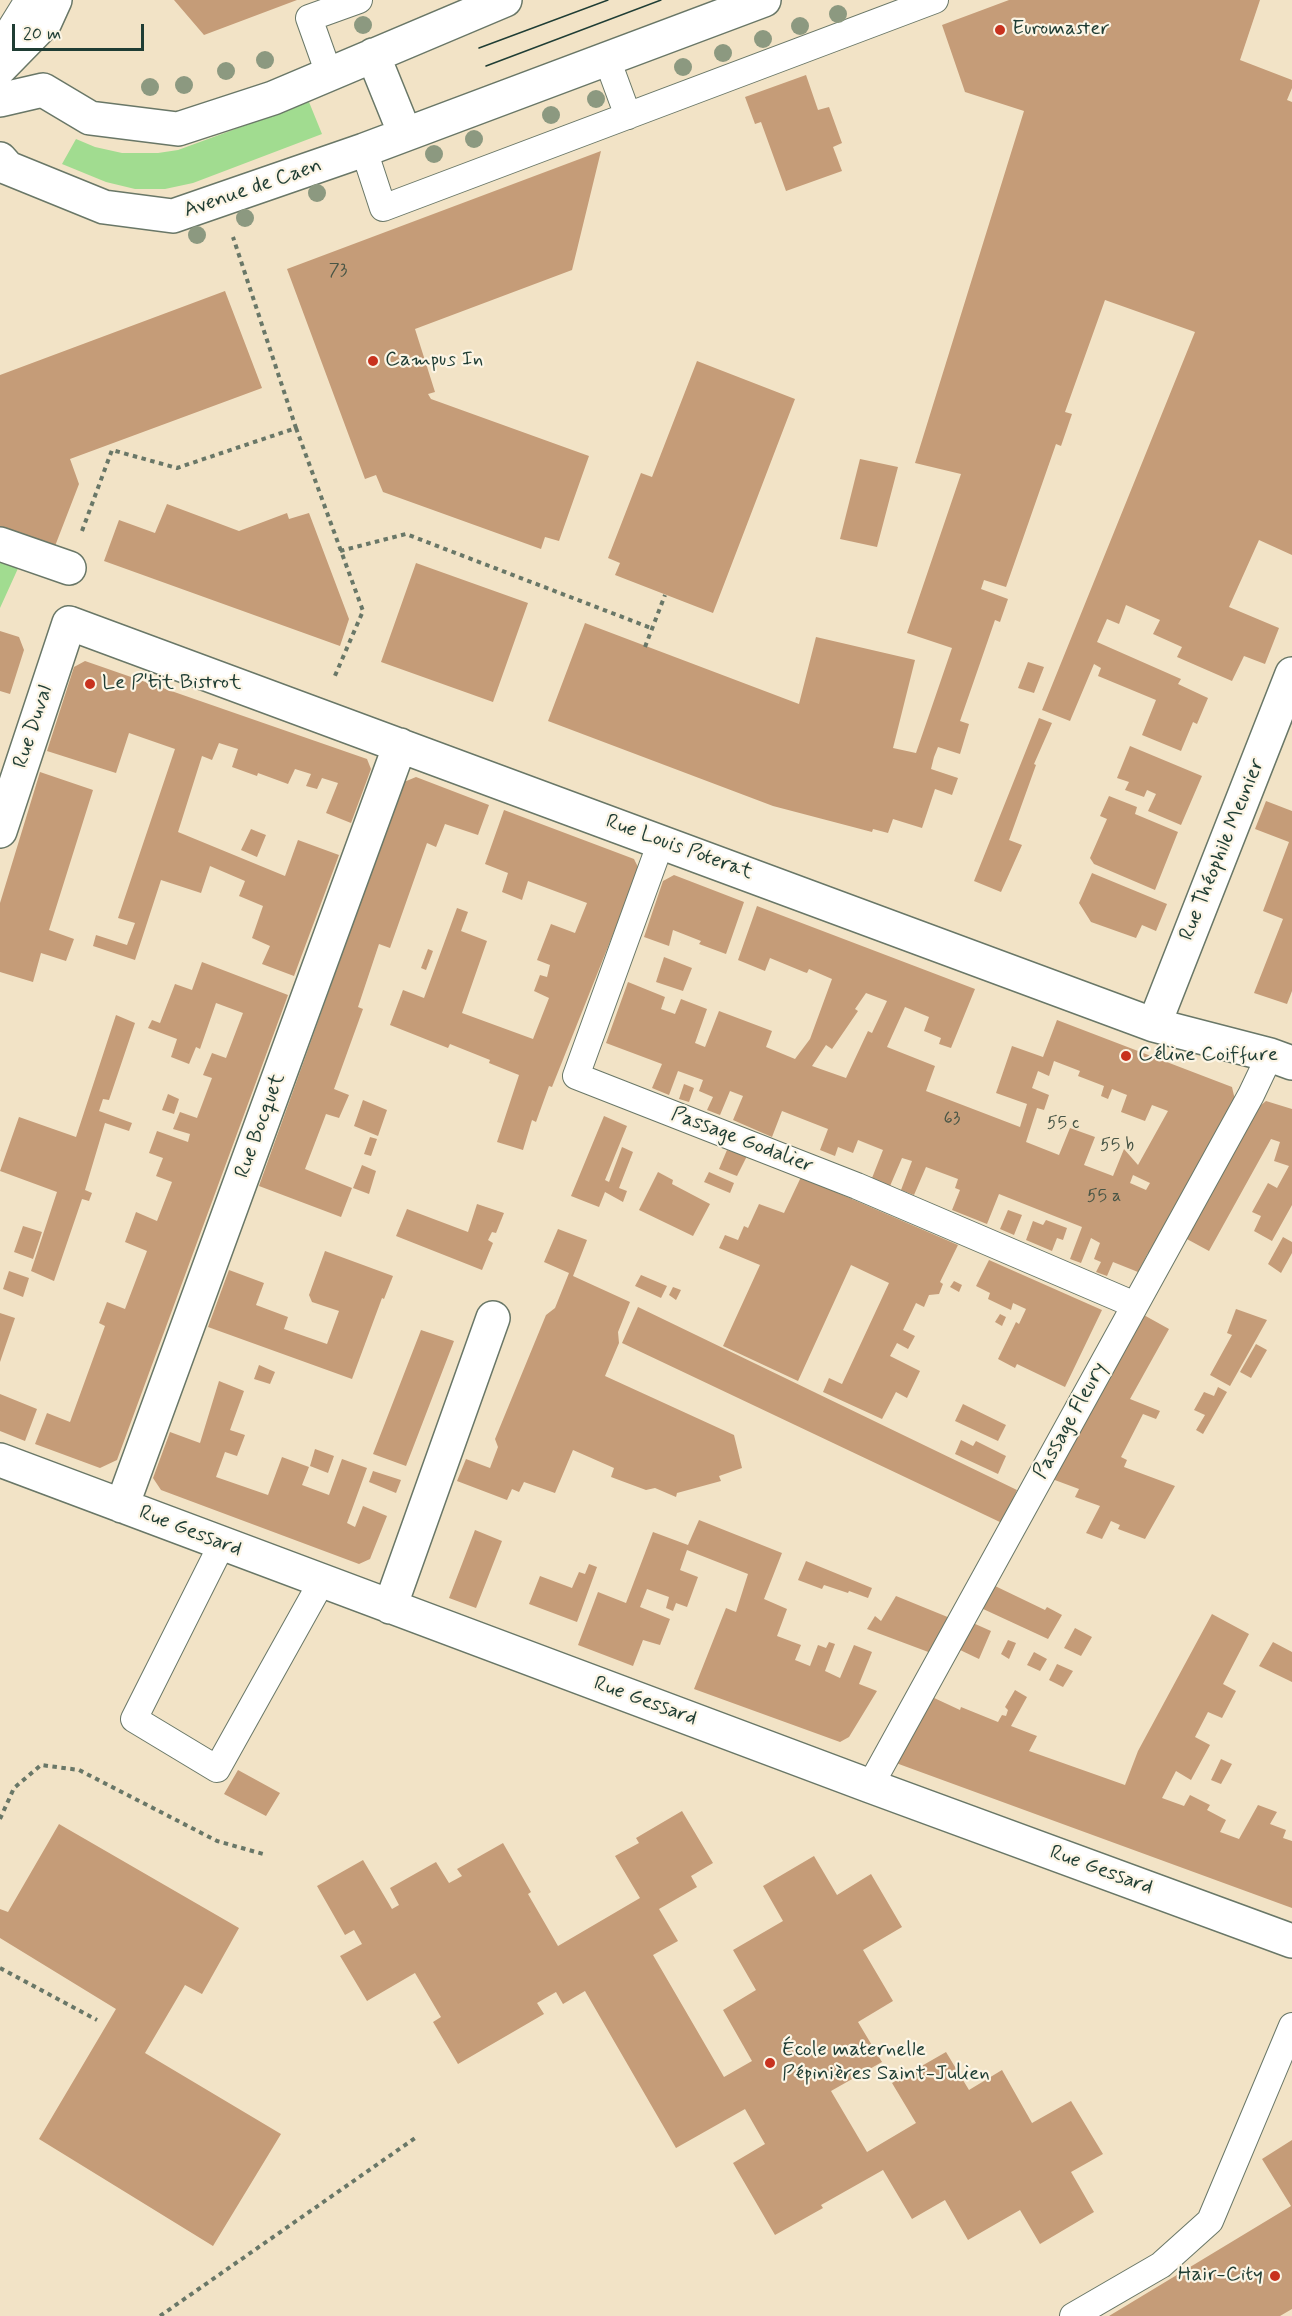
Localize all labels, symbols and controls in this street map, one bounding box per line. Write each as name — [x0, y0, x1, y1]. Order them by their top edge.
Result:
scale bar — [15, 12, 147, 50]
place label: Euromaster — [1012, 17, 1110, 43]
text: 20 m — [23, 22, 61, 46]
marker: Euromaster — [993, 23, 1007, 37]
street label: Avenue de Caen — [181, 154, 325, 224]
house number: 73 — [329, 260, 347, 282]
place label: Campus In — [385, 348, 483, 374]
marker: Campus In — [366, 354, 380, 368]
place label: Le P'tit Bistrot — [102, 671, 241, 697]
marker: Le P'tit Bistrot — [83, 677, 97, 691]
street label: Rue Duval — [9, 682, 59, 772]
street label: Rue Théophile Meunier — [1175, 755, 1271, 945]
street label: Rue Louis Poterat — [602, 810, 756, 886]
place label: Céline Coiffure — [1138, 1043, 1278, 1069]
marker: Céline Coiffure — [1119, 1049, 1133, 1063]
street label: Rue Bocquet — [230, 1070, 292, 1182]
street label: Passage Godalier — [667, 1102, 817, 1180]
house number: 63 — [944, 1108, 960, 1130]
house number: 55 c — [1047, 1113, 1079, 1135]
house number: 55 b — [1100, 1135, 1134, 1157]
house number: 55 a — [1087, 1186, 1121, 1208]
street label: Passage Fleury — [1029, 1358, 1113, 1484]
street label: Rue Gessard — [135, 1501, 245, 1563]
street label: Rue Gessard — [590, 1672, 700, 1732]
street label: Rue Gessard — [1046, 1841, 1156, 1901]
place label: École maternelle Pépinières Saint-Julien — [782, 2038, 990, 2088]
marker: École maternelle Pépinières Saint-Julien — [763, 2056, 777, 2070]
place label: Hair-City — [1178, 2263, 1263, 2289]
marker: Hair-City — [1268, 2269, 1282, 2283]

